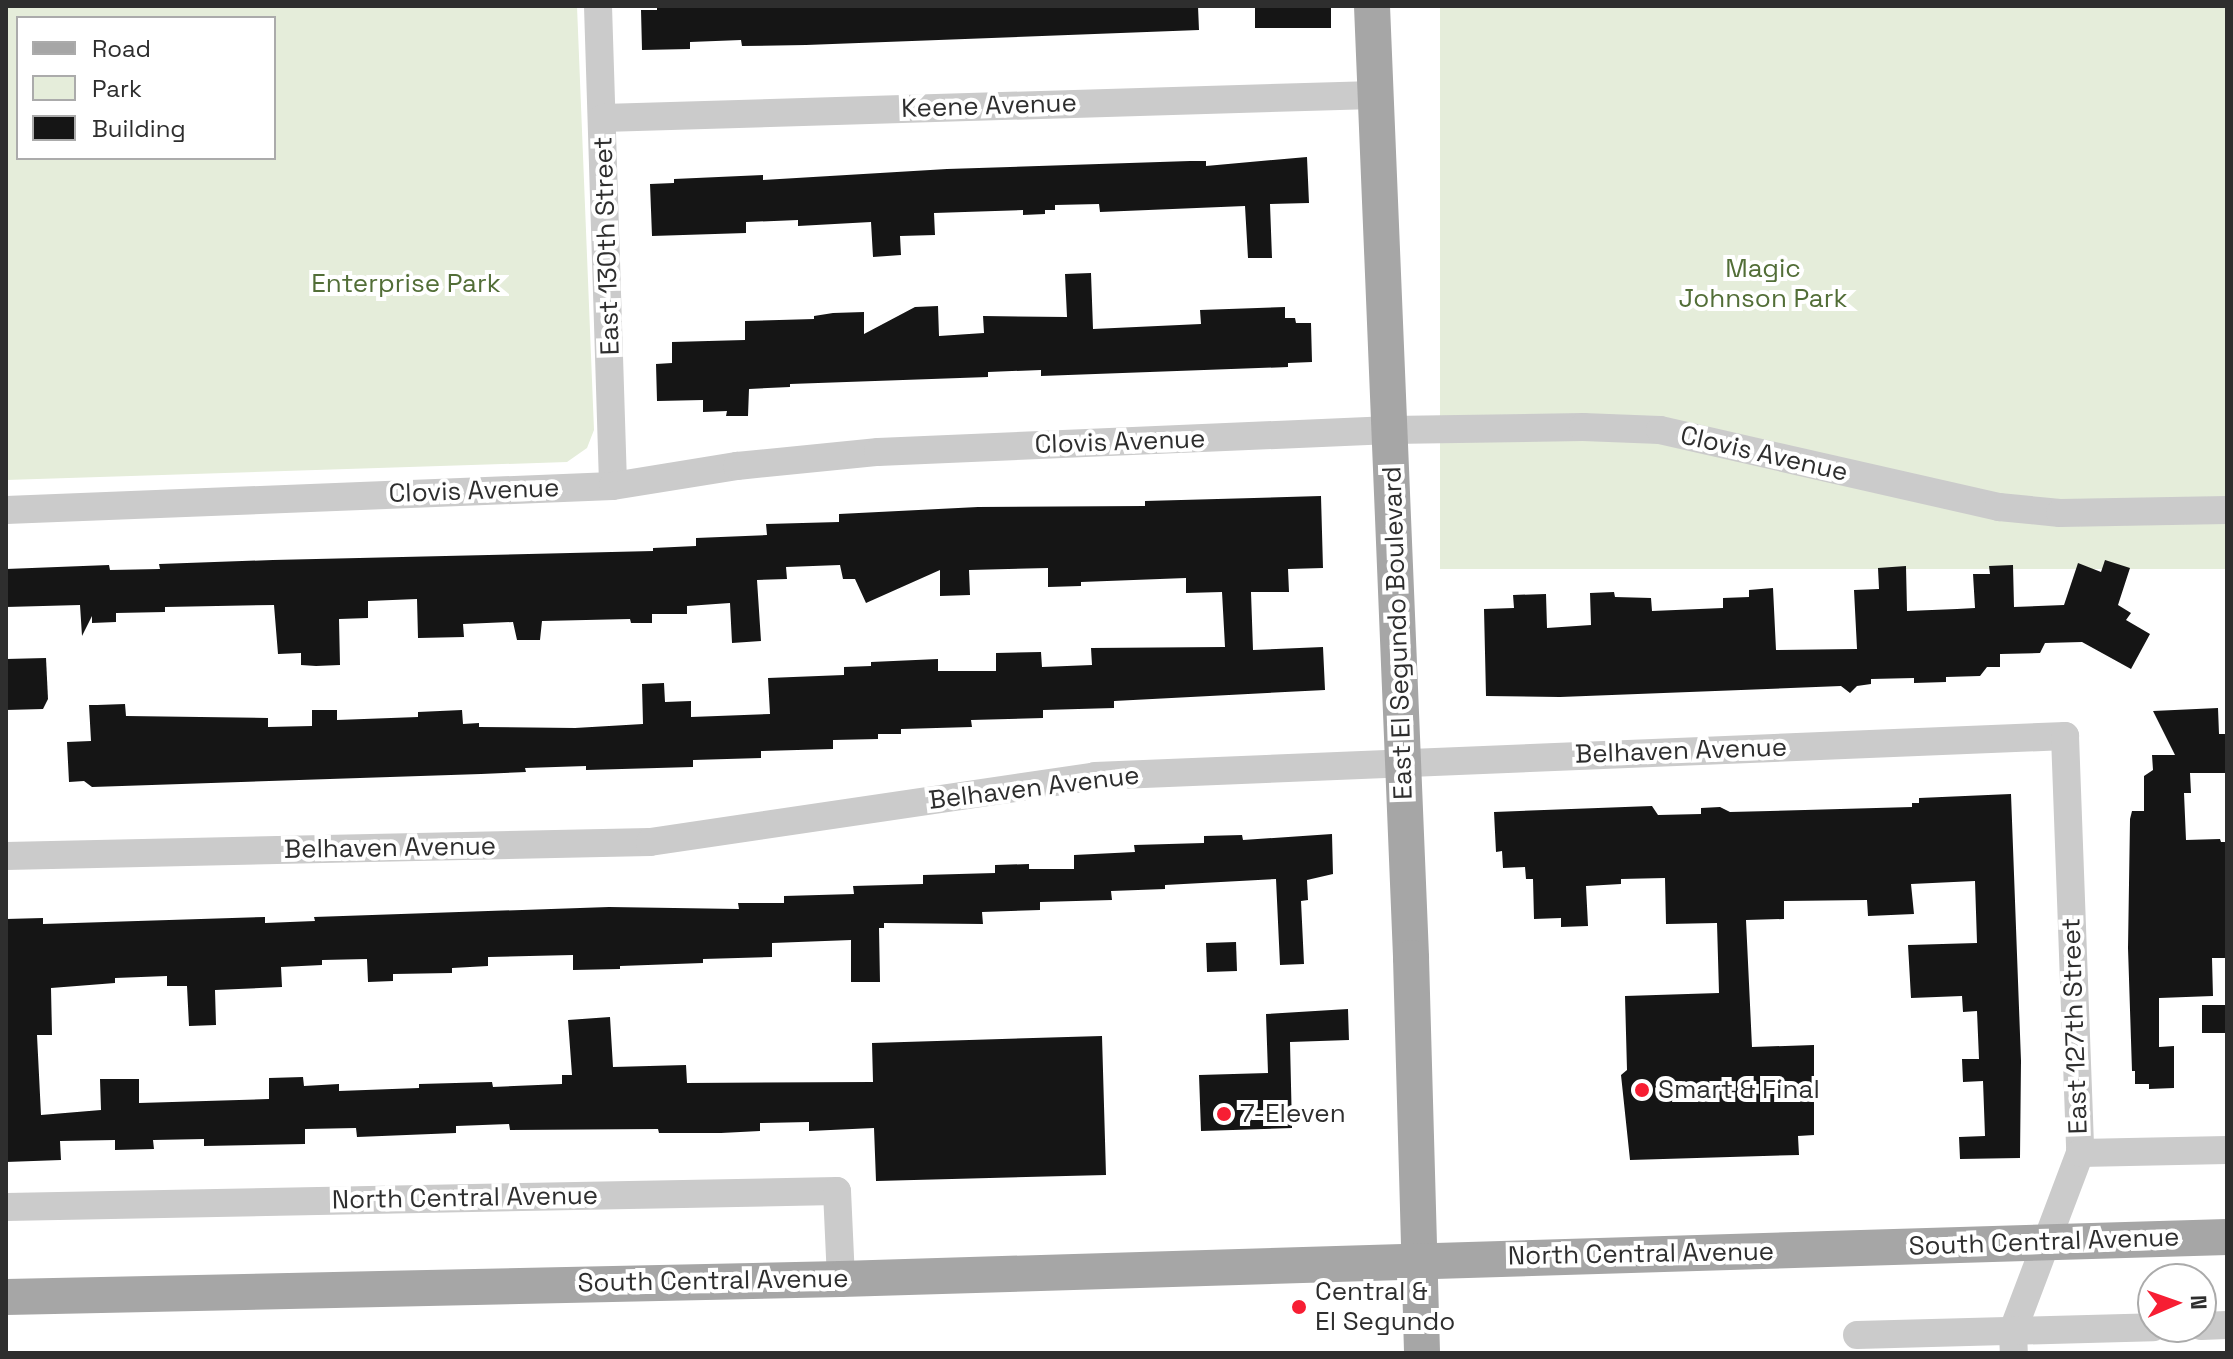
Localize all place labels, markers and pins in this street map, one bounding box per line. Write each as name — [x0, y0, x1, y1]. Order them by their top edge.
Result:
place label: Smart & Final — [1658, 1074, 1820, 1106]
marker: Smart & Final — [1633, 1081, 1651, 1099]
place label: 7-Eleven — [1240, 1098, 1346, 1130]
marker: 7-Eleven — [1215, 1105, 1233, 1123]
place label: Central & El Segundo — [1315, 1276, 1455, 1338]
marker: Central & El Segundo — [1290, 1298, 1308, 1316]

